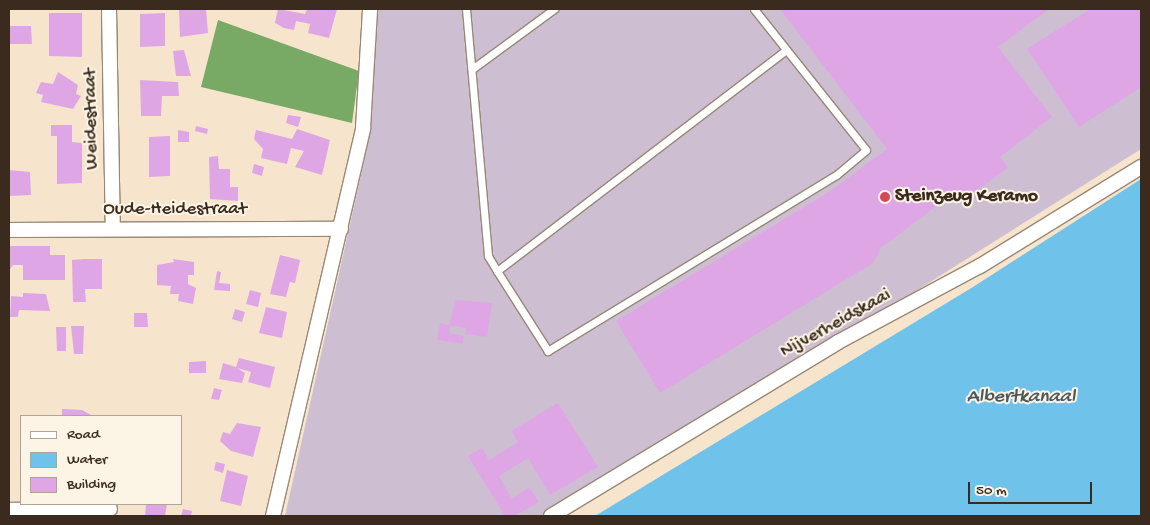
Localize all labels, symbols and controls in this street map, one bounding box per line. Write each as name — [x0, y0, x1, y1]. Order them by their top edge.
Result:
street label: Weidestraat — [80, 68, 104, 170]
place label: Steinzeug Keramo — [895, 186, 1038, 208]
marker: Steinzeug Keramo — [879, 191, 891, 203]
street label: Oude-Heidestraat — [103, 199, 247, 221]
street label: Nijverheidskaai — [777, 284, 895, 364]
water label: Albertkanaal — [967, 385, 1075, 409]
legend — [20, 415, 182, 505]
text: Road — [67, 426, 100, 444]
text: Water — [67, 451, 107, 469]
scale bar — [970, 472, 1094, 504]
text: Building — [67, 476, 116, 494]
text: 50 m — [976, 482, 1007, 500]

